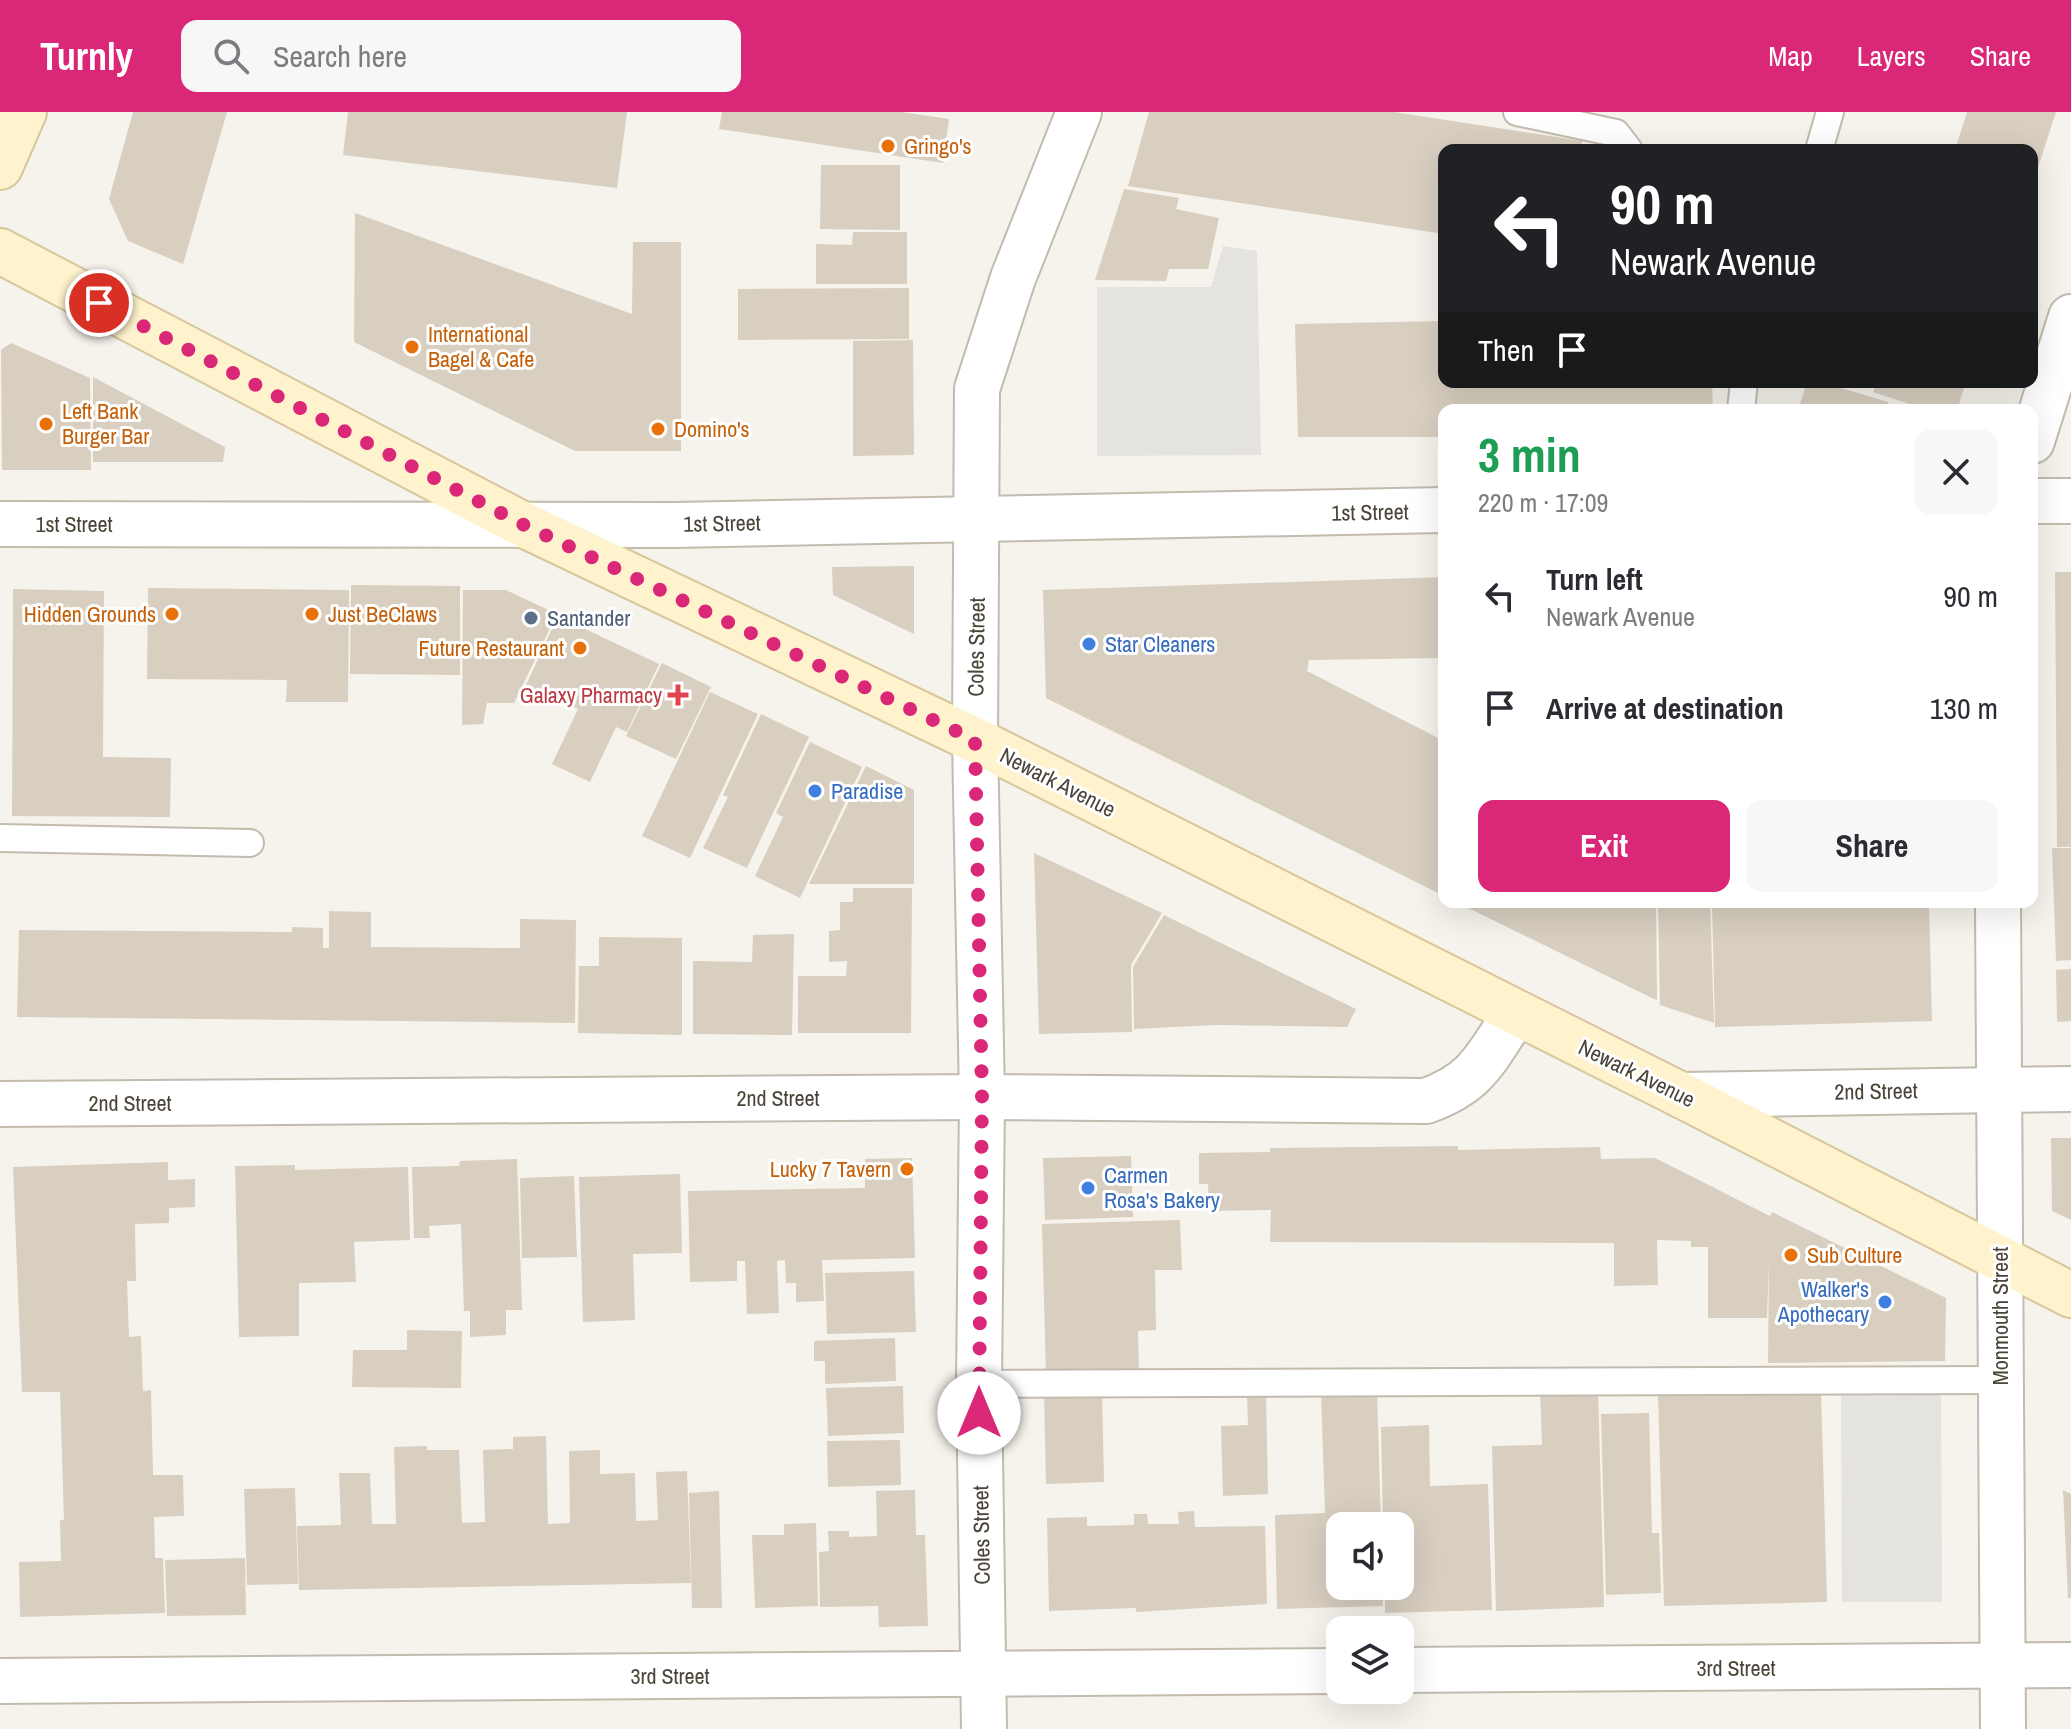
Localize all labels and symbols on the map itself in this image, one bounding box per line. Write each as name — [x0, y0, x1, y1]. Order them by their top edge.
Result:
place label: Gringo's — [904, 131, 972, 161]
marker: Gringo's — [879, 137, 897, 155]
pin — [65, 269, 133, 337]
place label: International Bagel & Cafe — [428, 319, 534, 374]
marker: International Bagel & Cafe — [403, 338, 421, 356]
place label: Left Bank Burger Bar — [62, 396, 149, 451]
place label: Domino's — [674, 414, 750, 444]
marker: Left Bank Burger Bar — [37, 415, 55, 433]
marker: Domino's — [649, 420, 667, 438]
street label: 1st Street — [1331, 496, 1409, 528]
street label: 1st Street — [683, 507, 761, 539]
street label: 1st Street — [35, 509, 113, 539]
street label: Coles Street — [960, 597, 992, 697]
place label: Hidden Grounds — [24, 599, 156, 629]
place label: Just BeClaws — [328, 599, 437, 629]
place label: Santander — [547, 603, 630, 633]
marker: Hidden Grounds — [163, 605, 181, 623]
marker: Just BeClaws — [303, 605, 321, 623]
marker: Santander — [522, 609, 540, 627]
place label: Star Cleaners — [1105, 629, 1215, 659]
place label: Future Restaurant — [419, 633, 564, 663]
marker: Star Cleaners — [1080, 635, 1098, 653]
marker: Future Restaurant — [571, 639, 589, 657]
place label: Galaxy Pharmacy — [520, 680, 662, 710]
marker: Galaxy Pharmacy — [669, 686, 687, 704]
street label: Newark Avenue — [995, 740, 1121, 824]
place label: Paradise — [831, 776, 903, 806]
marker: Paradise — [806, 782, 824, 800]
street label: Newark Avenue — [1574, 1032, 1700, 1114]
street label: 2nd Street — [1834, 1075, 1918, 1107]
street label: 2nd Street — [736, 1083, 820, 1113]
street label: 2nd Street — [88, 1088, 172, 1118]
place label: Lucky 7 Tavern — [770, 1154, 891, 1184]
marker: Lucky 7 Tavern — [898, 1160, 916, 1178]
place label: Carmen Rosa's Bakery — [1104, 1160, 1220, 1215]
marker: Carmen Rosa's Bakery — [1079, 1179, 1097, 1197]
place label: Sub Culture — [1807, 1240, 1902, 1270]
marker: Sub Culture — [1782, 1246, 1800, 1264]
street label: Monmouth Street — [1985, 1247, 2015, 1385]
place label: Walker's Apothecary — [1777, 1274, 1869, 1329]
marker: Walker's Apothecary — [1876, 1293, 1894, 1311]
position arrow — [937, 1371, 1021, 1455]
street label: Coles Street — [965, 1485, 997, 1585]
street label: 3rd Street — [1696, 1653, 1776, 1683]
street label: 3rd Street — [630, 1661, 710, 1691]

